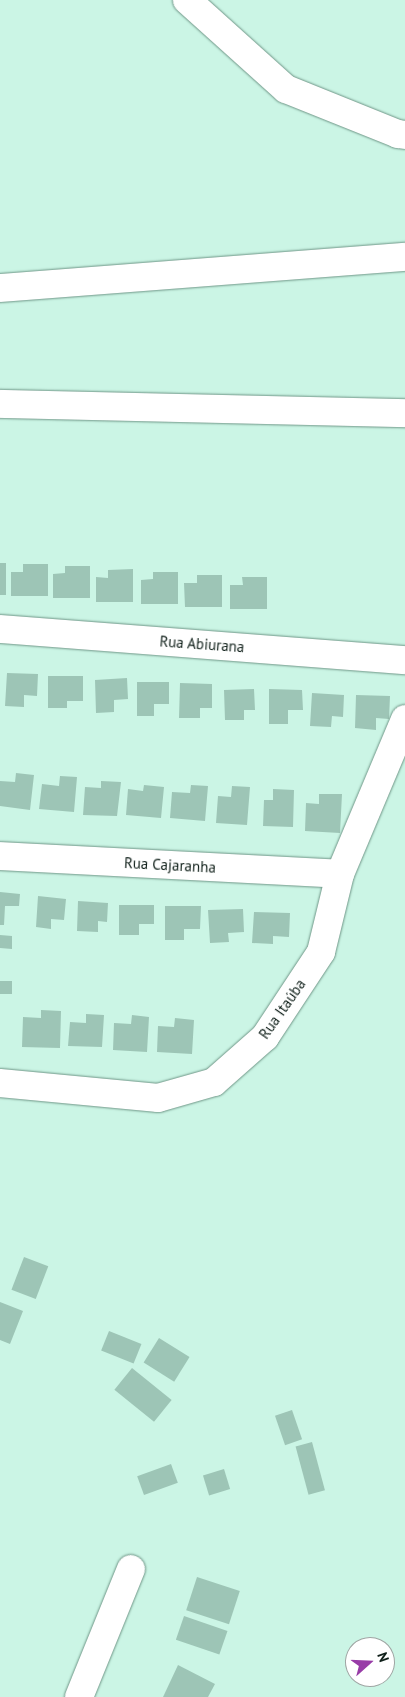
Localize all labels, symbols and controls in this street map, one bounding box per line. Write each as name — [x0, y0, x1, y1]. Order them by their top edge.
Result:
street label: Rua Abiurana — [159, 632, 245, 656]
street label: Rua Cajaranha — [124, 854, 216, 876]
street label: Rua Itaúba — [255, 976, 309, 1042]
north arrow — [345, 1637, 395, 1687]
text: N — [373, 1650, 393, 1665]

